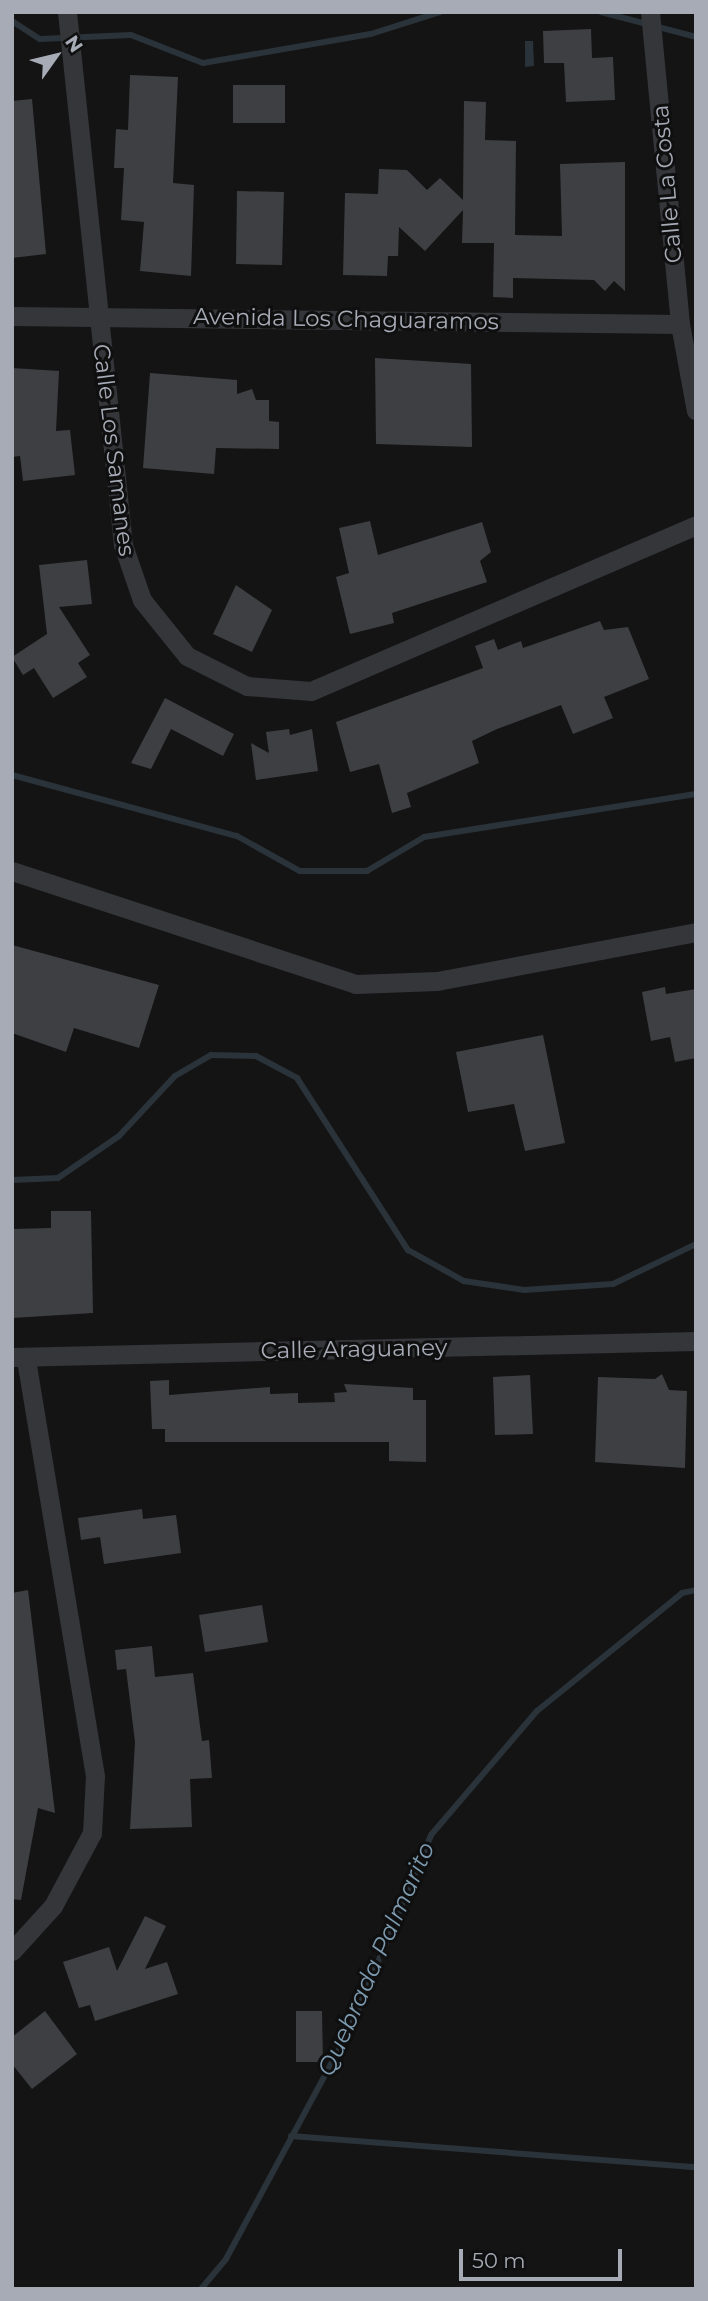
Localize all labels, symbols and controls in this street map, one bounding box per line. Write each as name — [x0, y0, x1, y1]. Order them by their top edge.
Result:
north arrow — [21, 21, 91, 91]
text: N — [60, 31, 88, 57]
street label: Calle La Costa — [646, 104, 688, 264]
street label: Avenida Los Chaguaramos — [193, 303, 499, 335]
street label: Calle Los Samanes — [87, 342, 141, 558]
street label: Calle Araguaney — [260, 1334, 448, 1364]
water label: Quebrada Palmarito — [311, 1838, 441, 2080]
scale bar — [463, 2234, 626, 2278]
text: 50 m — [472, 2248, 526, 2273]

